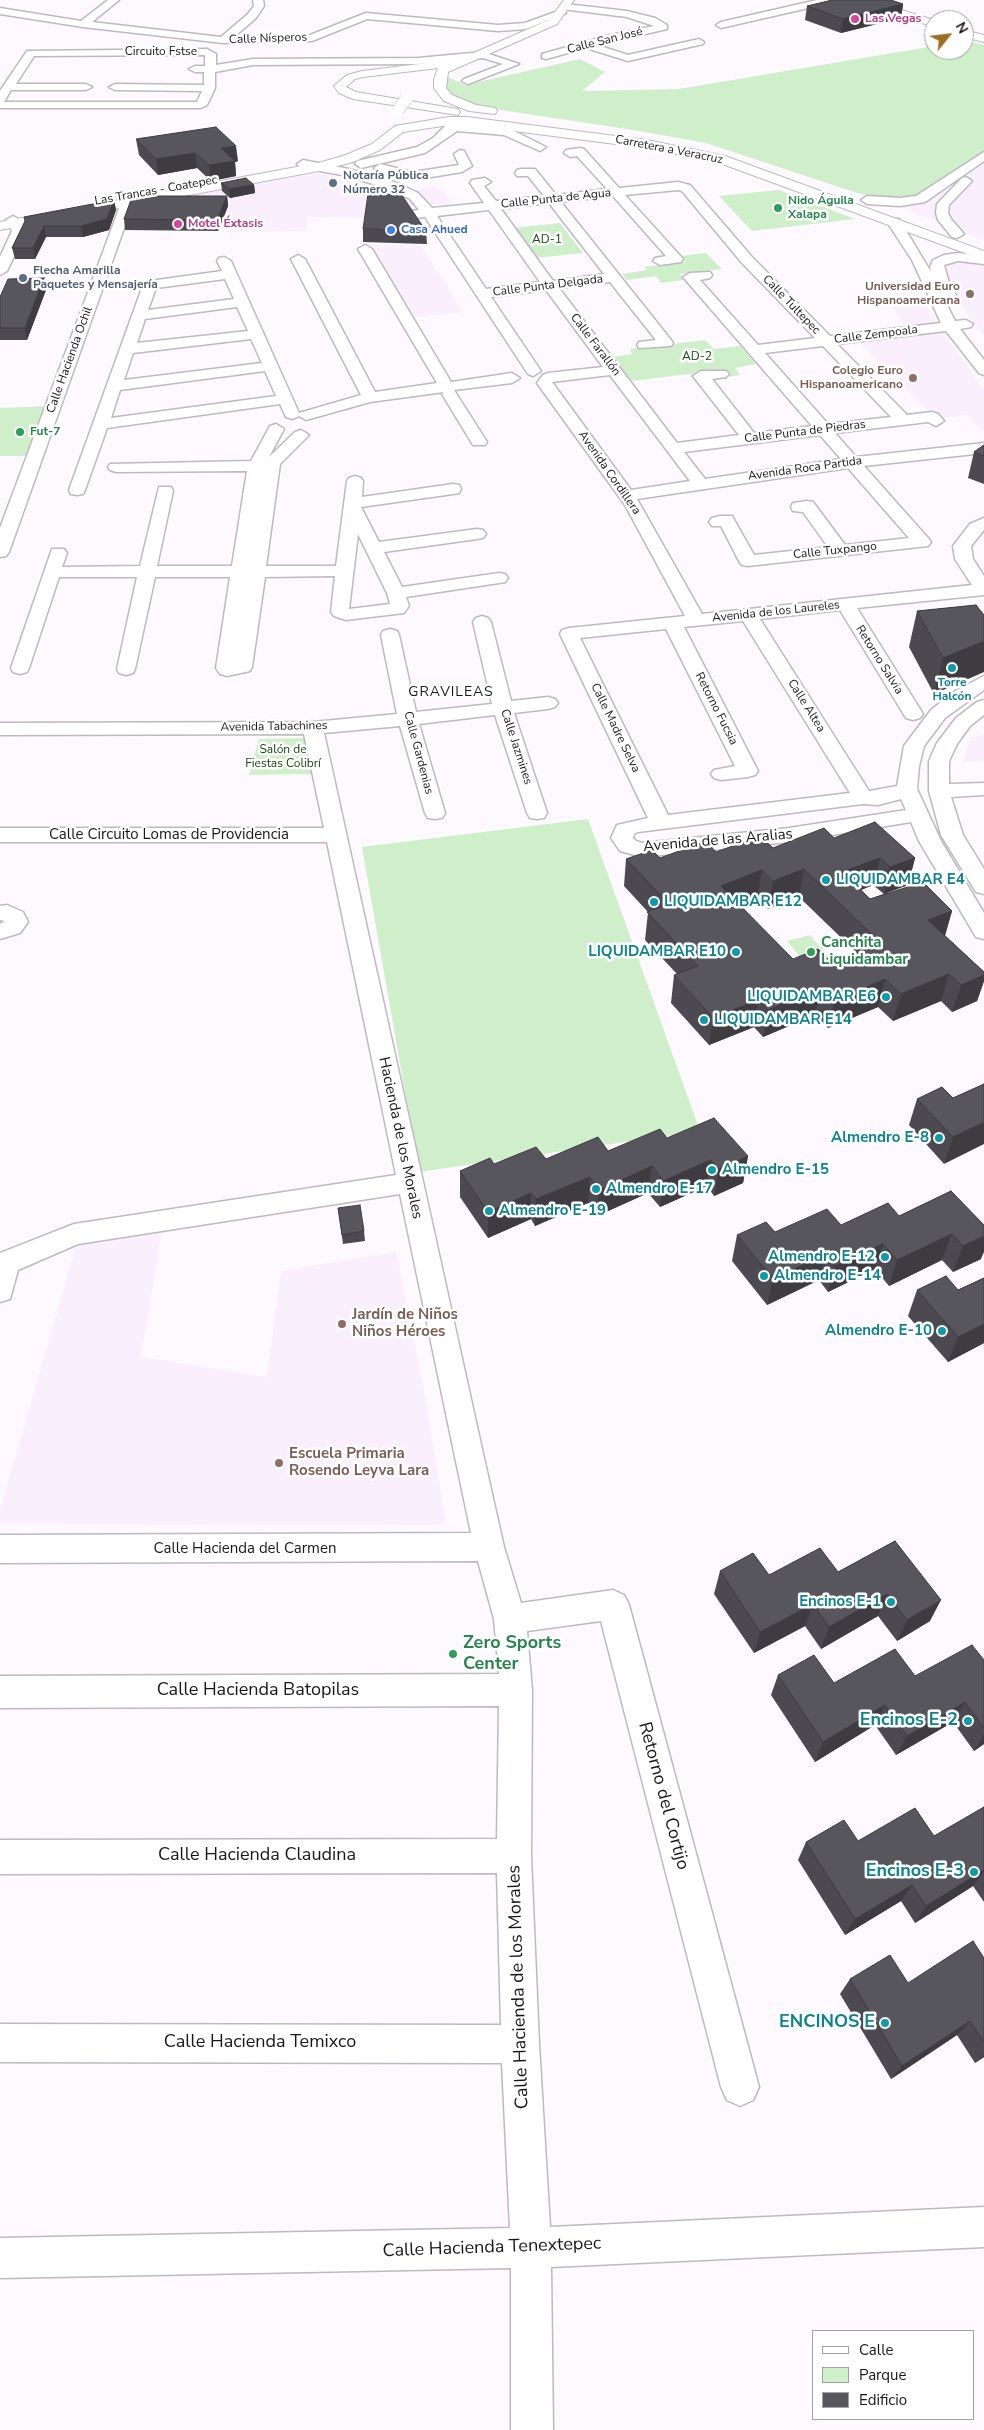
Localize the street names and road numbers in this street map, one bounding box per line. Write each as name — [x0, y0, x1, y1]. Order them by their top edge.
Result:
street label: Calle San José — [566, 25, 644, 57]
street label: Calle Nísperos — [229, 30, 307, 48]
street label: Circuito Fstse — [125, 45, 197, 59]
street label: Carretera a Veracruz — [614, 132, 724, 168]
street label: Las Trancas - Coatepec — [93, 173, 219, 209]
street label: Calle Punta de Agua — [500, 186, 612, 212]
street label: Calle Punta Delgada — [492, 272, 604, 300]
street label: Calle Tultepec — [759, 272, 823, 338]
street label: Calle Hacienda Ochil — [44, 305, 96, 415]
street label: Calle Farallón — [567, 311, 623, 379]
street label: Calle Zempoala — [833, 323, 919, 347]
street label: Calle Punta de Piedras — [744, 417, 866, 447]
street label: Avenida Cordillera — [575, 428, 643, 518]
street label: Avenida Roca Partida — [747, 454, 863, 484]
street label: Calle Tuxpango — [792, 539, 878, 563]
street label: Avenida de los Laureles — [711, 598, 841, 626]
street label: Retorno Salvia — [852, 623, 906, 697]
street label: Retorno Fucsia — [692, 670, 740, 748]
street label: Calle Altea — [784, 677, 828, 735]
street label: Calle Madre Selva — [587, 681, 643, 775]
street label: Calle Jazmines — [497, 707, 535, 787]
street label: Calle Gardenias — [400, 710, 436, 796]
street label: Avenida Tabachines — [220, 719, 328, 735]
street label: Avenida de las Aralias — [643, 825, 793, 857]
street label: Calle Circuito Lomas de Providencia — [49, 826, 289, 844]
street label: Hacienda de los Morales — [374, 1055, 426, 1221]
street label: Calle Hacienda del Carmen — [154, 1540, 336, 1558]
street label: Calle Hacienda Batopilas — [157, 1680, 359, 1702]
street label: Retorno del Cortijo — [633, 1720, 693, 1872]
street label: Calle Hacienda Claudina — [158, 1845, 356, 1867]
street label: Calle Hacienda de los Morales — [504, 1865, 534, 2109]
street label: Calle Hacienda Temixco — [164, 2032, 356, 2054]
street label: Calle Hacienda Tenextepec — [382, 2233, 602, 2263]

